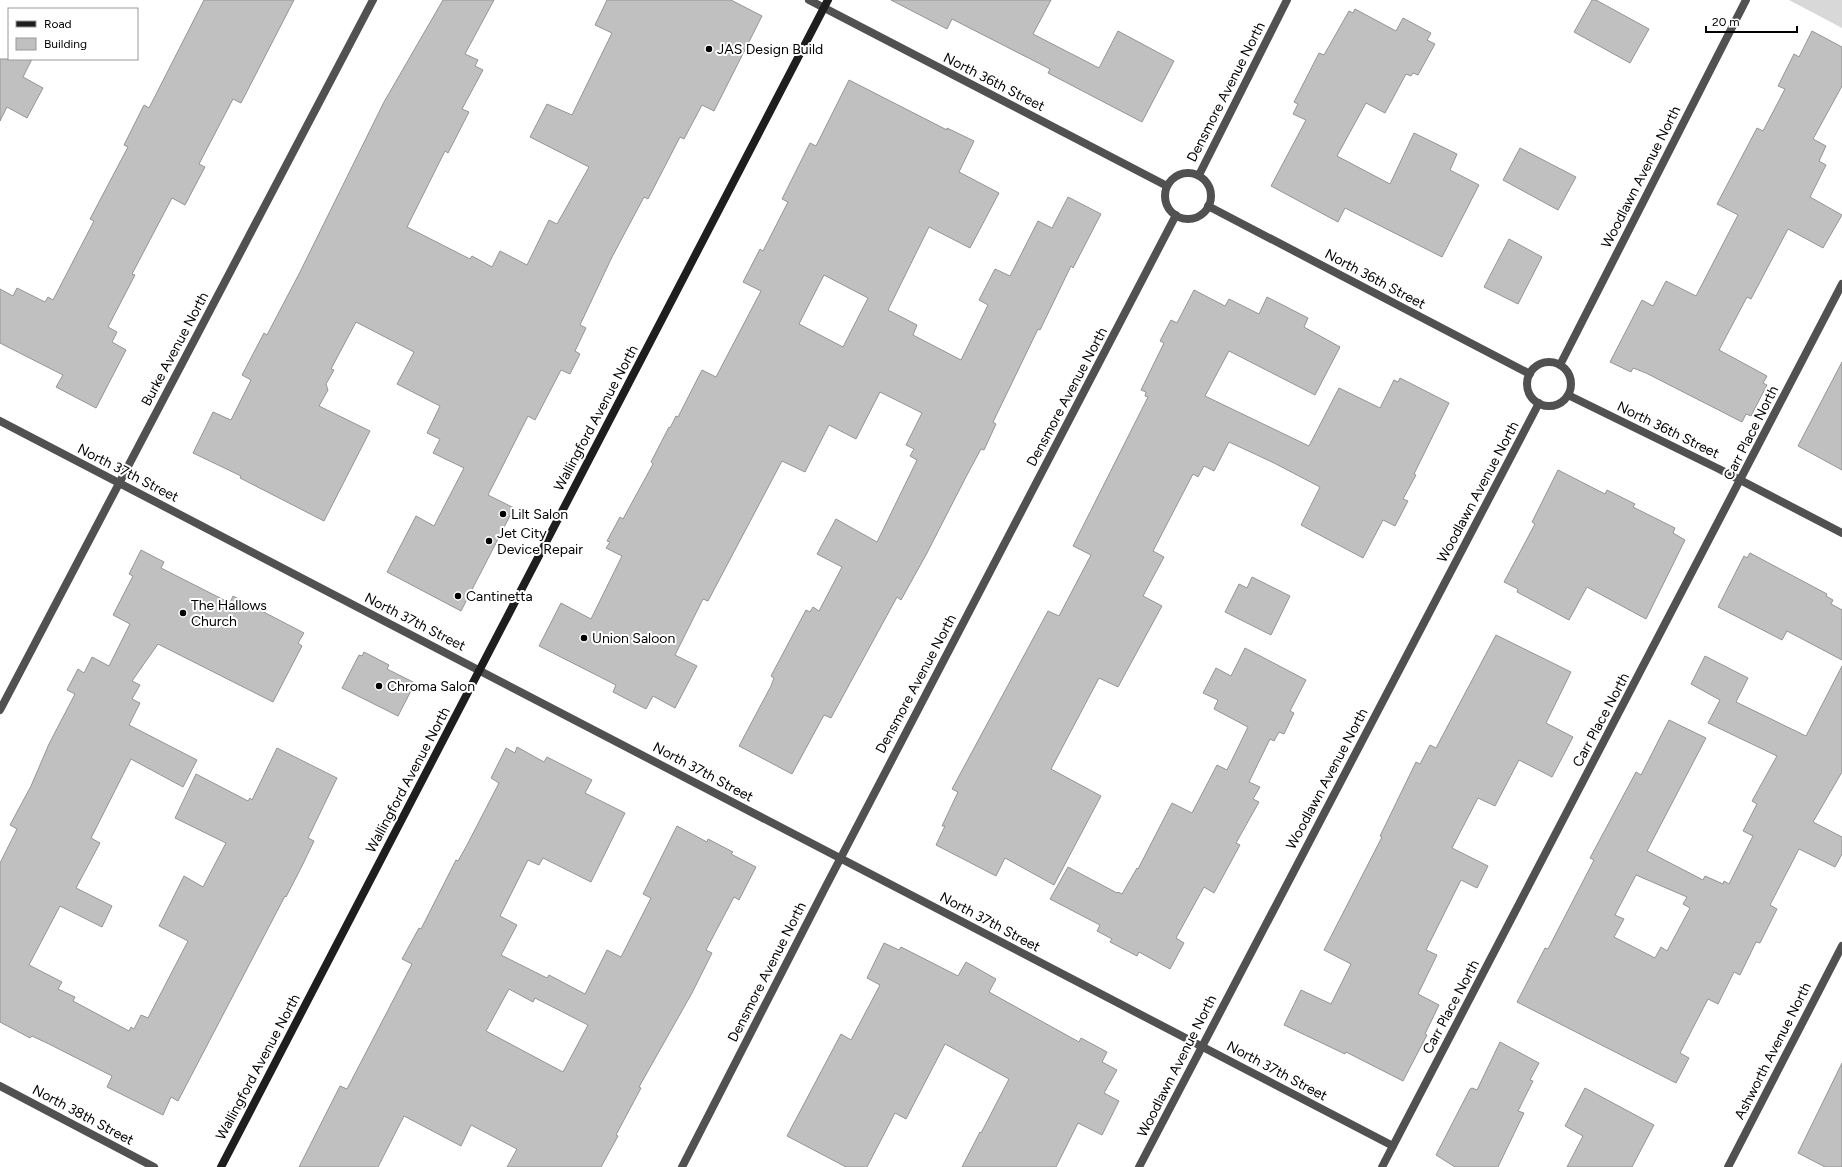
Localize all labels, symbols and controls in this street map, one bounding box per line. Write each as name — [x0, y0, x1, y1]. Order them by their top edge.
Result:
legend — [8, 8, 138, 60]
scale bar — [1706, 8, 1797, 34]
text: 20 m — [1712, 15, 1740, 29]
text: Road — [44, 17, 72, 31]
street label: Densmore Avenue North — [1183, 19, 1269, 165]
text: Building — [44, 37, 87, 51]
place label: JAS Design Build — [717, 41, 823, 58]
marker: JAS Design Build — [704, 44, 714, 54]
street label: North 36th Street — [940, 49, 1048, 115]
street label: Woodlawn Avenue North — [1598, 103, 1684, 251]
street label: North 36th Street — [1322, 245, 1428, 313]
street label: Burke Avenue North — [138, 289, 212, 409]
street label: Densmore Avenue North — [1023, 324, 1111, 469]
street label: Wallingford Avenue North — [550, 342, 642, 494]
street label: Carr Place North — [1720, 383, 1782, 483]
street label: North 36th Street — [1614, 398, 1722, 462]
street label: Woodlawn Avenue North — [1434, 418, 1523, 565]
street label: North 37th Street — [75, 440, 181, 506]
place label: Lilt Salon — [511, 506, 568, 523]
marker: Lilt Salon — [498, 509, 508, 519]
place label: Jet City Device Repair — [497, 525, 583, 558]
marker: Jet City Device Repair — [484, 536, 494, 546]
place label: Cantinetta — [466, 588, 533, 605]
street label: North 37th Street — [362, 589, 468, 655]
marker: Cantinetta — [453, 591, 463, 601]
place label: The Hallows Church — [191, 597, 267, 630]
marker: The Hallows Church — [178, 608, 188, 618]
street label: Densmore Avenue North — [872, 611, 960, 756]
place label: Union Saloon — [592, 630, 675, 647]
marker: Union Saloon — [579, 633, 589, 643]
street label: Carr Place North — [1569, 670, 1633, 770]
place label: Chroma Salon — [387, 678, 475, 695]
marker: Chroma Salon — [374, 681, 384, 691]
street label: Wallingford Avenue North — [362, 704, 454, 856]
street label: Woodlawn Avenue North — [1283, 705, 1372, 852]
street label: North 37th Street — [650, 738, 756, 806]
street label: North 37th Street — [937, 888, 1043, 956]
street label: Densmore Avenue North — [724, 899, 810, 1045]
street label: Carr Place North — [1419, 957, 1483, 1057]
street label: Ashworth Avenue North — [1731, 979, 1815, 1122]
street label: Wallingford Avenue North — [212, 991, 304, 1143]
street label: Woodlawn Avenue North — [1134, 992, 1220, 1140]
street label: North 37th Street — [1224, 1037, 1330, 1105]
street label: North 38th Street — [29, 1081, 137, 1149]

